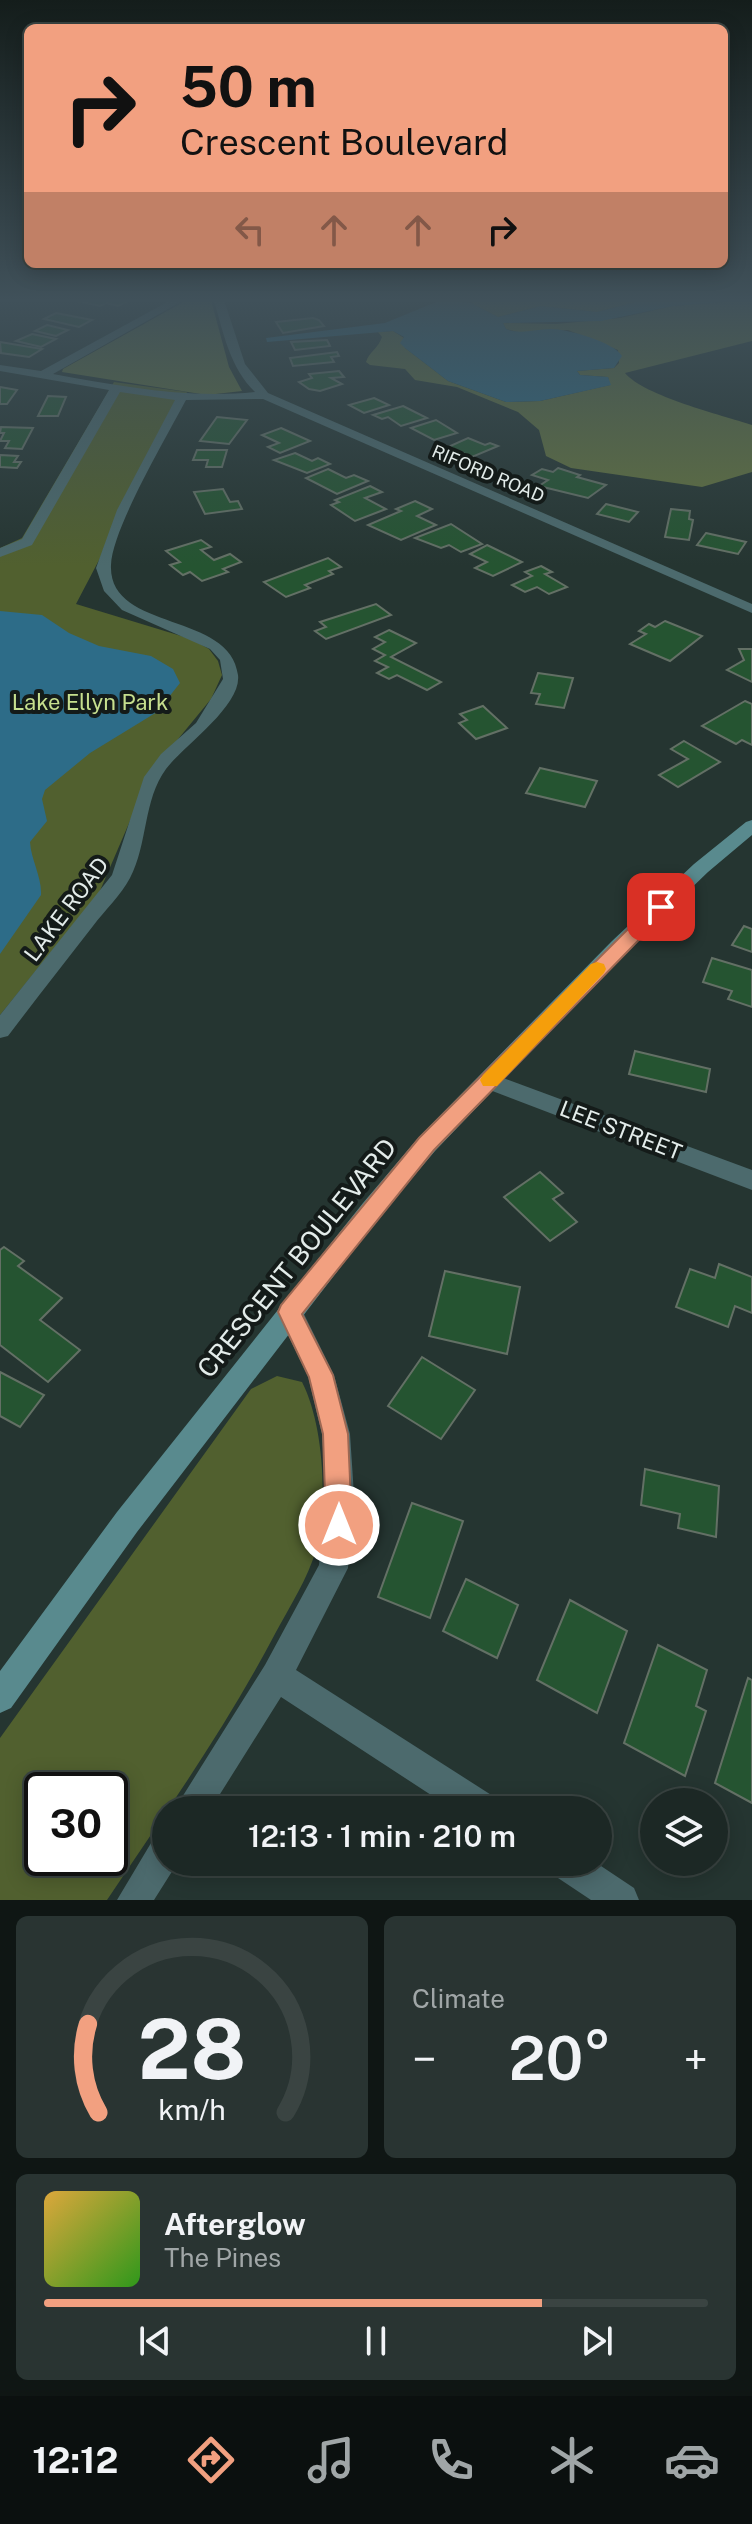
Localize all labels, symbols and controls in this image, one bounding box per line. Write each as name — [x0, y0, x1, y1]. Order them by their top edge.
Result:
text: 50 m — [180, 54, 317, 120]
icon: right — [48, 56, 152, 160]
text: Crescent Boulevard — [180, 121, 508, 163]
icon: left — [228, 208, 272, 252]
icon: ahead — [312, 208, 356, 252]
icon: ahead — [396, 208, 440, 252]
icon: right — [480, 208, 524, 252]
street label: RIFORD ROAD — [429, 440, 548, 507]
park label: Lake Ellyn Park — [12, 689, 168, 715]
street label: LAKE ROAD — [18, 852, 114, 966]
pin — [627, 873, 695, 941]
icon: arrive — [639, 885, 683, 929]
street label: LEE STREET — [556, 1095, 686, 1165]
street label: CRESCENT BOULEVARD — [191, 1132, 403, 1383]
position arrow — [297, 1483, 381, 1567]
speed limit sign: 30 — [24, 1772, 128, 1876]
map controls — [640, 1788, 728, 1876]
button: layers — [640, 1788, 728, 1876]
text: 12:13 · 1 min · 210 m — [248, 1818, 516, 1854]
text: Climate — [412, 1983, 505, 2014]
text: 28 — [138, 2000, 246, 2098]
text: 20° — [509, 2023, 611, 2094]
text: − — [412, 2033, 436, 2085]
text: + — [684, 2033, 708, 2085]
text: km/h — [158, 2093, 226, 2126]
text: Afterglow — [164, 2206, 306, 2242]
text: The Pines — [164, 2242, 281, 2273]
icon: previous — [133, 2319, 177, 2363]
icon: pause — [354, 2319, 398, 2363]
icon: next — [575, 2319, 619, 2363]
icon: directions — [183, 2432, 239, 2488]
icon: music — [303, 2432, 359, 2488]
icon: phone — [423, 2432, 479, 2488]
icon: climate — [544, 2432, 600, 2488]
icon: car — [664, 2432, 720, 2488]
text: 12:12 — [32, 2439, 118, 2481]

